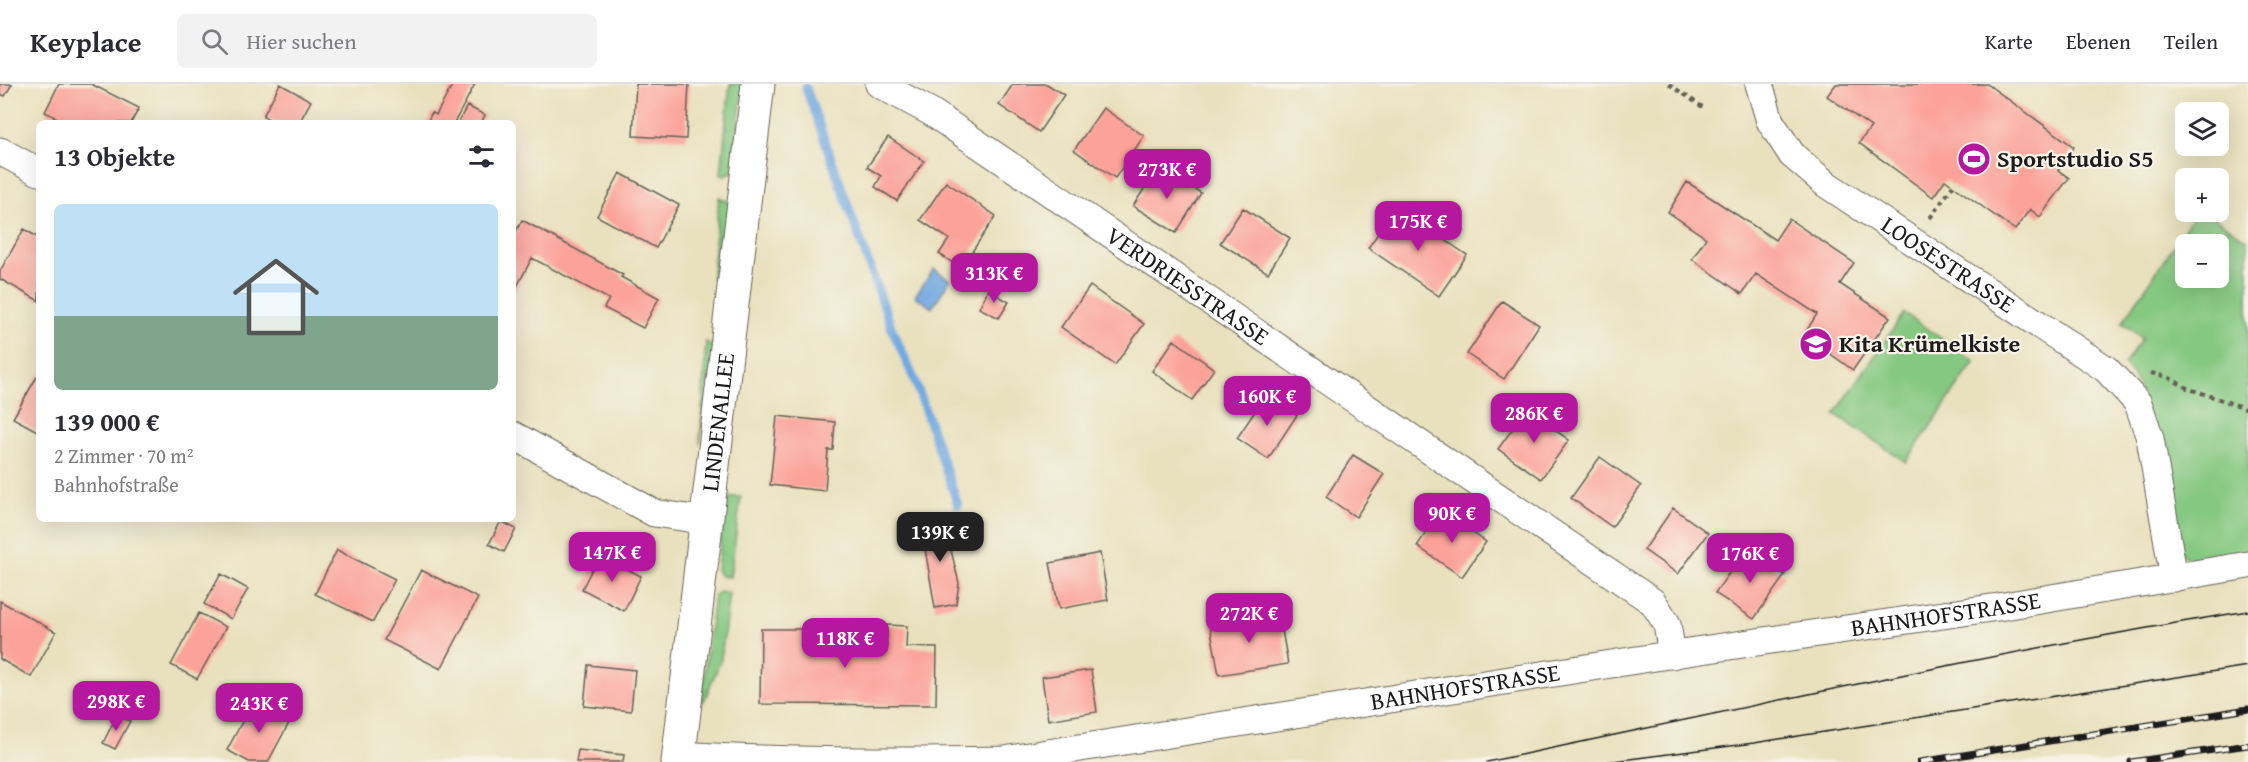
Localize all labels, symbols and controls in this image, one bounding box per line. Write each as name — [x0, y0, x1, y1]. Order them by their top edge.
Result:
search box — [177, 14, 597, 68]
text: Keyplace — [30, 21, 141, 62]
icon: search — [198, 25, 231, 58]
text: Hier suchen — [246, 25, 357, 57]
text: Karte — [1985, 26, 2033, 57]
text: Ebenen — [2066, 26, 2131, 57]
text: Teilen — [2164, 26, 2218, 57]
map controls — [2175, 102, 2229, 288]
button: layers — [2175, 102, 2229, 156]
text: 13 Objekte — [54, 137, 175, 176]
icon: filters — [465, 140, 498, 173]
sports icon: Sportstudio S5 — [1956, 141, 1992, 177]
place label: Sportstudio S5 — [1997, 141, 2154, 176]
pin: 273K € — [1118, 149, 1216, 200]
text: 273K € — [1138, 154, 1196, 183]
button: + — [2175, 168, 2229, 222]
pin: 175K € — [1369, 201, 1467, 252]
text: 175K € — [1389, 206, 1447, 235]
street label: LOOSESTRASSE — [1874, 207, 2022, 321]
street label: VERDRIESSTRASSE — [1099, 218, 1276, 354]
button: − — [2175, 234, 2229, 288]
icon: home — [222, 243, 330, 351]
pin: 313K € — [945, 253, 1043, 304]
text: 313K € — [965, 258, 1023, 287]
school or university icon: Kita Krümelkiste — [1798, 326, 1834, 362]
place label: Kita Krümelkiste — [1839, 326, 2021, 361]
street label: LINDENALLEE — [692, 351, 743, 494]
pin: 160K € — [1218, 376, 1316, 427]
text: 160K € — [1238, 381, 1296, 410]
pin: 286K € — [1485, 393, 1583, 444]
text: 286K € — [1505, 398, 1563, 427]
text: 139 000 € — [54, 402, 160, 441]
text: 2 Zimmer · 70 m² — [54, 441, 193, 470]
text: Bahnhofstraße — [54, 470, 179, 499]
pin: 90K € — [1410, 493, 1494, 544]
text: 90K € — [1428, 498, 1476, 527]
pin: 139K € — [891, 512, 989, 563]
text: 139K € — [911, 517, 969, 546]
pin: 147K € — [563, 532, 661, 583]
pin: 176K € — [1701, 533, 1799, 584]
text: 147K € — [583, 537, 641, 566]
text: 176K € — [1721, 538, 1779, 567]
street label: BAHNHOFSTRASSE — [1849, 582, 2043, 645]
pin: 272K € — [1200, 593, 1298, 644]
text: 272K € — [1220, 598, 1278, 627]
pin: 118K € — [796, 618, 894, 669]
text: 118K € — [816, 623, 874, 652]
street label: BAHNHOFSTRASSE — [1368, 654, 1562, 719]
pin: 298K € — [67, 681, 165, 732]
pin: 243K € — [210, 683, 308, 734]
text: 298K € — [87, 686, 145, 715]
text: 243K € — [230, 688, 288, 717]

